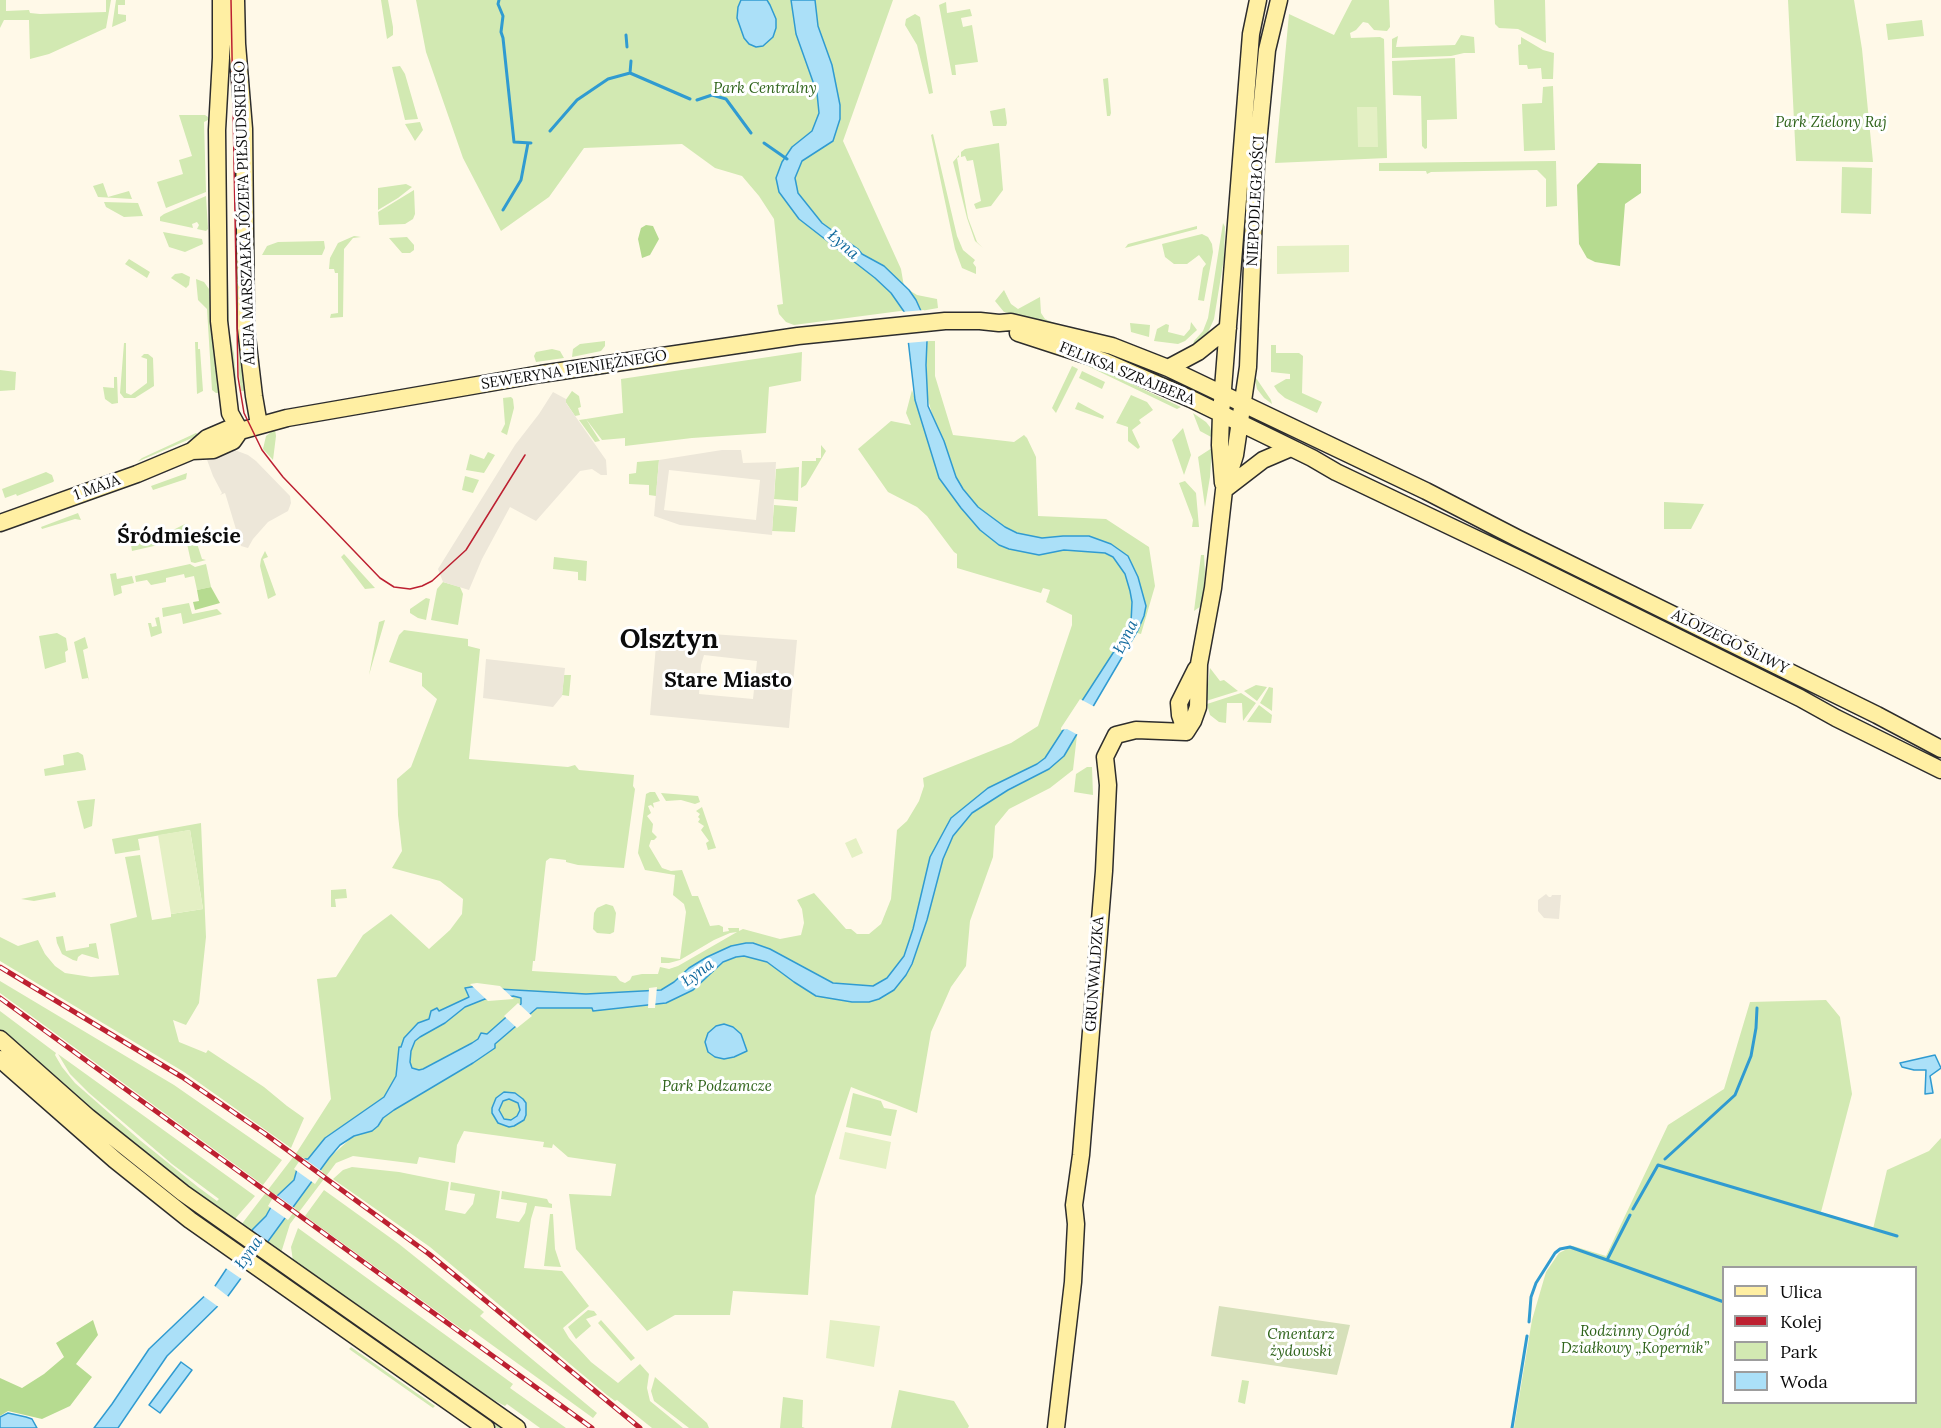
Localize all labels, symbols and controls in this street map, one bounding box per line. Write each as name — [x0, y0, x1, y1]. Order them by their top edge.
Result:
street label: ALEJA MARSZAŁKA JÓZEFA PIŁSUDSKIEGO — [231, 60, 259, 366]
park label: Park Centralny — [713, 80, 817, 98]
park label: Park Zielony Raj — [1775, 114, 1887, 132]
street label: NIEPODLEGŁOŚCI — [1244, 135, 1268, 267]
water label: Łyna — [823, 226, 863, 264]
street label: FELIKSA SZRAJBERA — [1056, 339, 1198, 409]
street label: SEWERYNA PIENIĘŻNEGO — [480, 346, 668, 394]
street label: 1 MAJA — [71, 471, 123, 505]
district label: Śródmieście — [117, 524, 241, 550]
street label: ALOJZEGO ŚLIWY — [1669, 606, 1791, 678]
water label: Łyna — [1109, 617, 1143, 657]
district label: Olsztyn — [620, 624, 718, 656]
district label: Stare Miasto — [664, 668, 792, 694]
street label: GRUNWALDZKA — [1082, 916, 1108, 1032]
water label: Łyna — [678, 955, 718, 991]
park label: Park Podzamcze — [662, 1078, 772, 1096]
water label: Łyna — [231, 1233, 267, 1273]
legend — [1722, 1266, 1917, 1404]
text: Ulica — [1780, 1280, 1822, 1303]
text: Kolej — [1780, 1310, 1822, 1333]
park label: Rodzinny Ogród Działkowy „Kopernik” — [1561, 1323, 1709, 1358]
park label: Cmentarz żydowski — [1267, 1326, 1335, 1361]
text: Park — [1780, 1340, 1817, 1363]
text: Woda — [1780, 1370, 1828, 1393]

